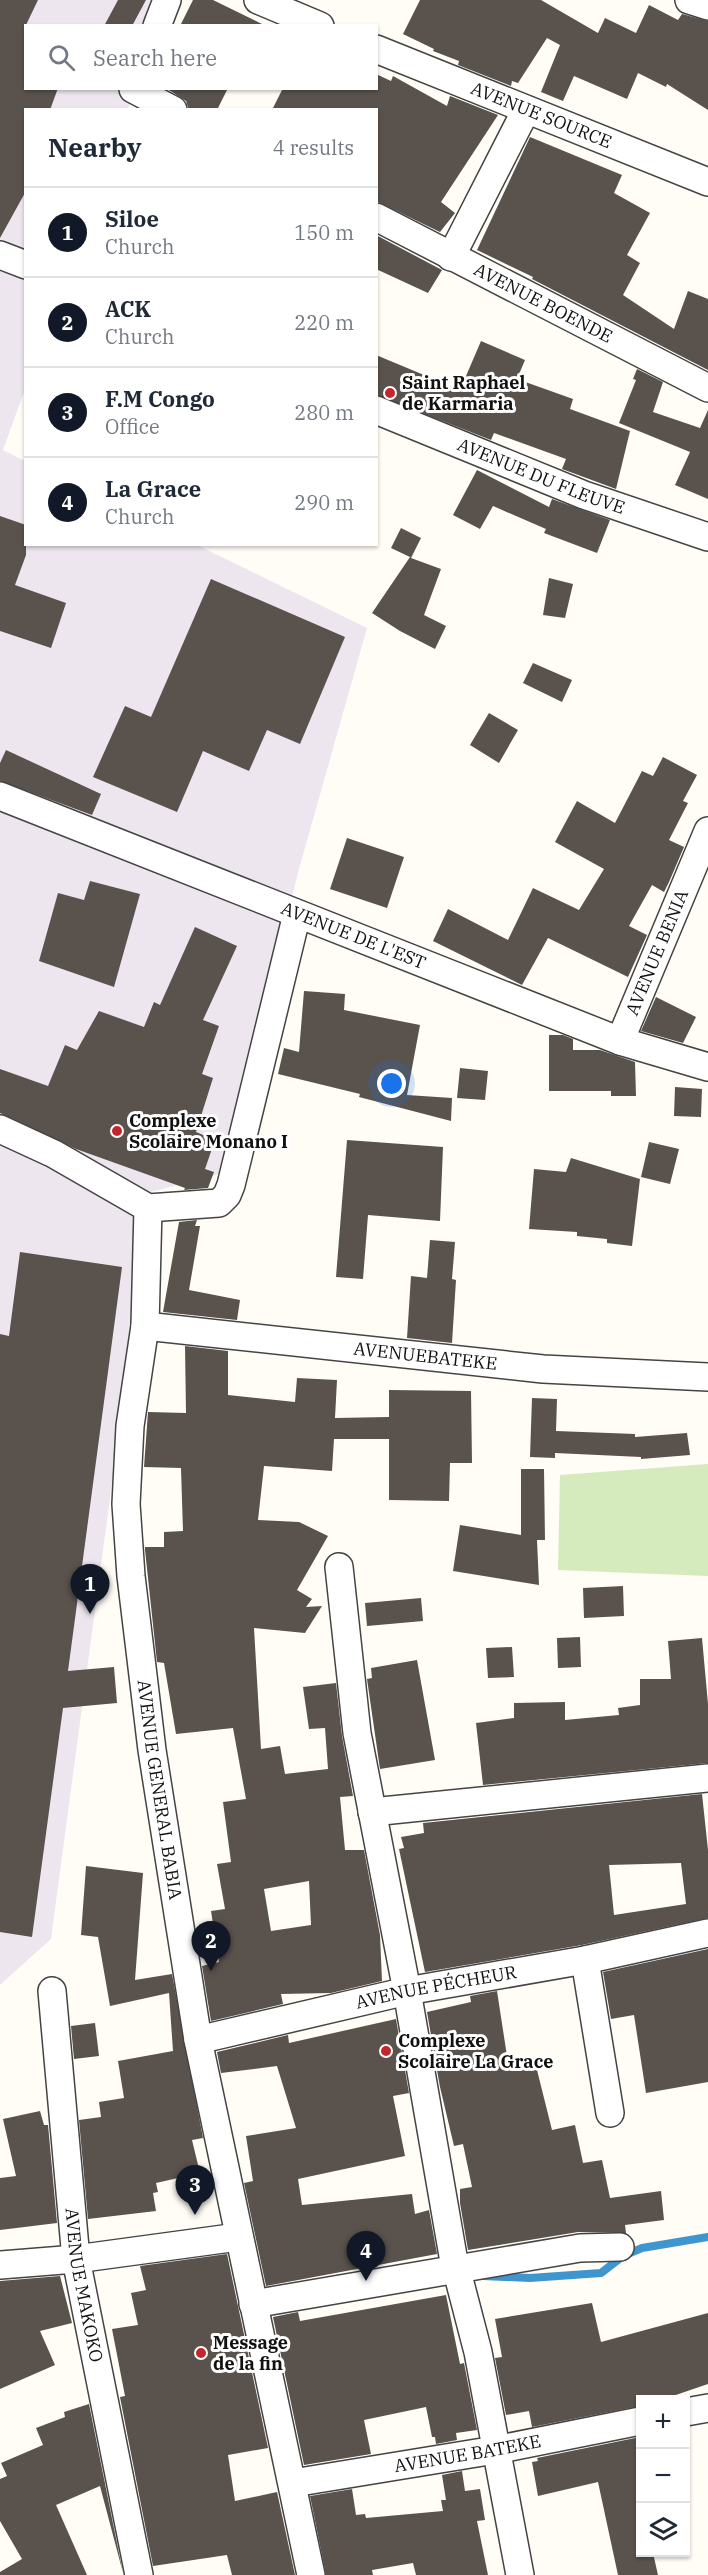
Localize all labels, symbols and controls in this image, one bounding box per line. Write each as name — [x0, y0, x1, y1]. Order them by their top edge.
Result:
search box — [24, 24, 378, 90]
icon: search — [45, 41, 78, 74]
text: Search here — [93, 43, 217, 72]
street label: AVENUE SOURCE — [468, 76, 615, 153]
text: Nearby — [48, 130, 142, 164]
text: 4 results — [273, 134, 354, 161]
text: Siloe — [105, 204, 159, 233]
text: 1 — [62, 219, 74, 246]
text: 150 m — [294, 219, 354, 246]
text: Church — [105, 233, 175, 260]
street label: AVENUE BOENDE — [470, 257, 617, 348]
text: ACK — [105, 294, 151, 323]
text: 2 — [62, 309, 74, 336]
text: 220 m — [294, 309, 354, 336]
text: Church — [105, 323, 175, 350]
place label: Saint Raphael de Karmaria — [402, 371, 526, 415]
text: F.M Congo — [105, 384, 215, 413]
marker: Saint Raphael de Karmaria — [383, 386, 397, 400]
text: 3 — [62, 399, 74, 426]
text: 280 m — [294, 399, 354, 426]
text: Office — [105, 413, 160, 440]
street label: AVENUE DU FLEUVE — [454, 432, 628, 519]
text: La Grace — [105, 474, 201, 503]
text: 4 — [62, 489, 74, 516]
text: 290 m — [294, 489, 354, 516]
text: Church — [105, 503, 175, 530]
street label: AVENUE BENIA — [620, 885, 693, 1019]
street label: AVENUE DE L'EST — [278, 896, 430, 974]
your location — [377, 1069, 406, 1098]
place label: Complexe Scolaire Monano I — [129, 1109, 288, 1153]
marker: Complexe Scolaire Monano I — [110, 1124, 124, 1138]
street label: AVENUEBATEKE — [352, 1337, 498, 1375]
pin: 1 — [70, 1564, 110, 1614]
street label: AVENUE GENERAL BABIA — [133, 1678, 188, 1902]
pin: 2 — [192, 1922, 230, 1971]
street label: AVENUE PÉCHEUR — [353, 1960, 518, 2014]
place label: Complexe Scolaire La Grace — [398, 2029, 553, 2073]
marker: Complexe Scolaire La Grace — [379, 2044, 393, 2058]
pin: 3 — [176, 2166, 214, 2215]
street label: AVENUE MAKOKO — [60, 2207, 108, 2364]
pin: 4 — [346, 2232, 386, 2281]
place label: Message de la fin — [213, 2331, 288, 2375]
marker: Message de la fin — [194, 2346, 208, 2360]
map controls — [636, 2395, 690, 2557]
button: + — [636, 2395, 690, 2449]
street label: AVENUE BATEKE — [392, 2429, 543, 2477]
button: − — [636, 2449, 690, 2503]
button: layers — [636, 2503, 690, 2557]

